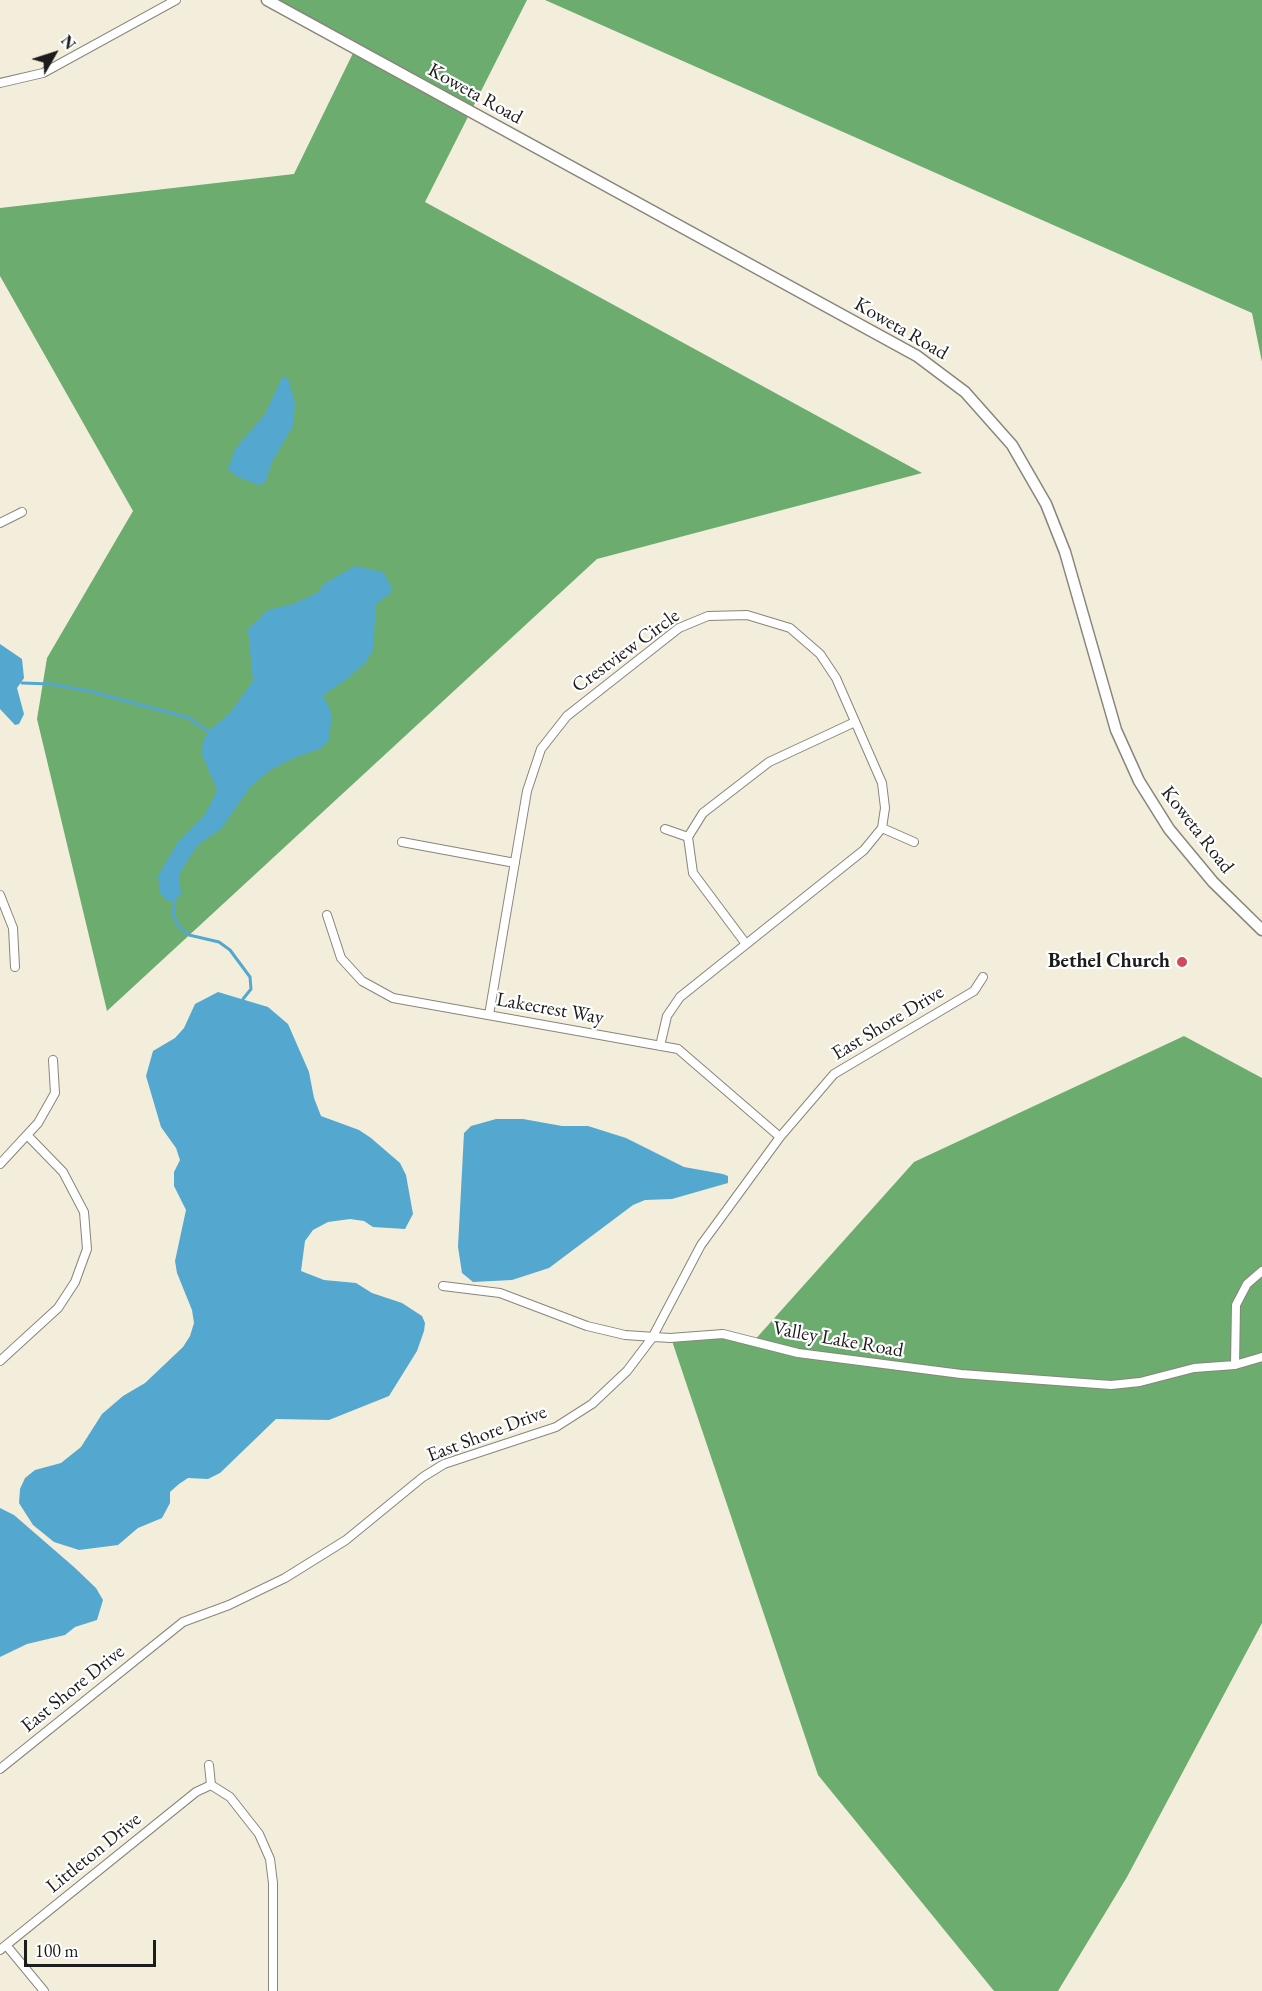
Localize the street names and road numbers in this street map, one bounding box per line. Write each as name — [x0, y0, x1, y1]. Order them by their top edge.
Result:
street label: Koweta Road — [424, 58, 526, 130]
street label: Koweta Road — [850, 293, 952, 365]
street label: Crestview Circle — [568, 604, 684, 698]
street label: Koweta Road — [1155, 782, 1239, 878]
street label: East Shore Drive — [828, 980, 948, 1066]
street label: Lakecrest Way — [494, 988, 606, 1030]
street label: Valley Lake Road — [771, 1317, 905, 1363]
street label: East Shore Drive — [424, 1400, 550, 1468]
street label: East Shore Drive — [16, 1640, 130, 1738]
street label: Littleton Drive — [42, 1807, 146, 1899]

